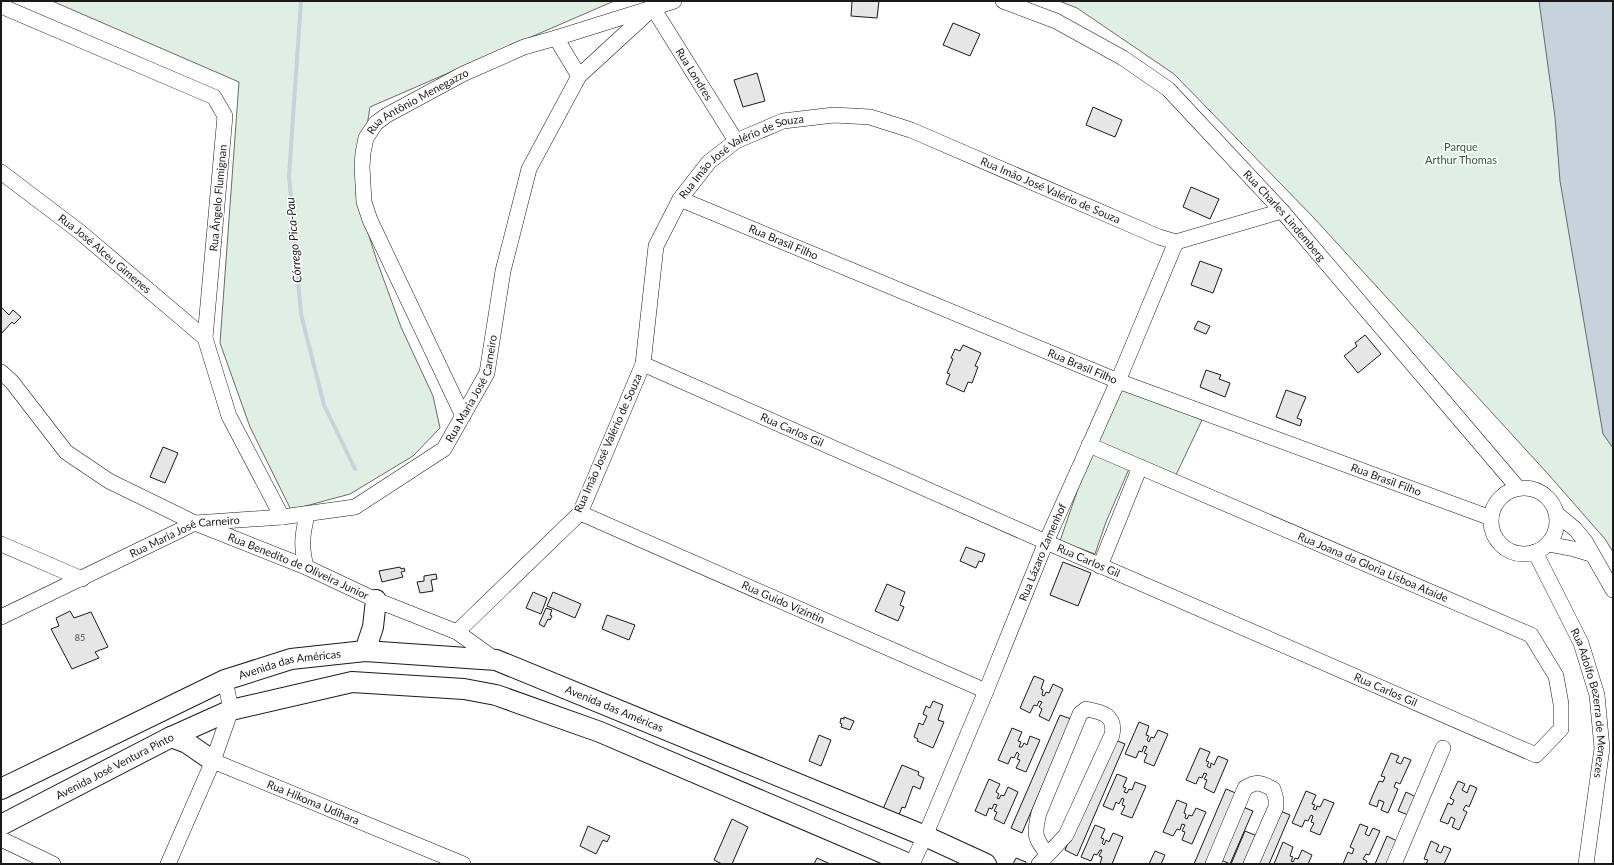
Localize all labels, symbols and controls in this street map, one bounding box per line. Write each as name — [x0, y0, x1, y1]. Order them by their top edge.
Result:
street label: Rua Londres — [674, 45, 716, 103]
street label: Rua Antônio Menegazzo — [364, 65, 470, 136]
street label: Rua Imão José Valério de Souza — [676, 112, 804, 201]
park label: Parque Arthur Thomas — [1425, 140, 1497, 166]
street label: Rua Ângelo Flumignan — [206, 144, 229, 252]
street label: Rua Imão José Valério de Souza — [979, 154, 1123, 226]
street label: Rua Charles Lindemberg — [1241, 167, 1329, 264]
water label: Córrego Pica-Pau — [282, 197, 305, 283]
street label: Rua José Alceu Gimenes — [56, 211, 154, 296]
street label: Rua Brasil Filho — [747, 221, 820, 262]
street label: Rua Maria José Carneiro — [442, 334, 499, 444]
street label: Rua Brasil Filho — [1046, 346, 1120, 386]
street label: Rua Imão José Valério de Souza — [571, 371, 644, 514]
street label: Rua Carlos Gil — [759, 410, 826, 449]
street label: Rua Brasil Filho — [1349, 460, 1423, 498]
street label: Rua Lázaro Zamenhof — [1016, 501, 1069, 603]
street label: Rua Maria José Carneiro — [127, 513, 240, 560]
street label: Rua Joana da Gloria Lisboa Ataíde — [1296, 529, 1450, 604]
street label: Rua Benedito de Oliveira Junior — [226, 530, 371, 602]
street label: Rua Carlos Gil — [1055, 541, 1122, 580]
street label: Rua Guido Vizintin — [740, 578, 827, 626]
street label: Rua Adolfo Bezerra de Menezes — [1569, 626, 1609, 779]
house number: 85 — [75, 632, 85, 643]
street label: Avenida das Américas — [237, 647, 342, 681]
street label: Rua Carlos Gil — [1352, 670, 1420, 709]
street label: Avenida das Américas — [563, 682, 666, 734]
street label: Avenida José Ventura Pinto — [53, 730, 176, 802]
street label: Rua Hikoma Udihara — [265, 777, 361, 827]

